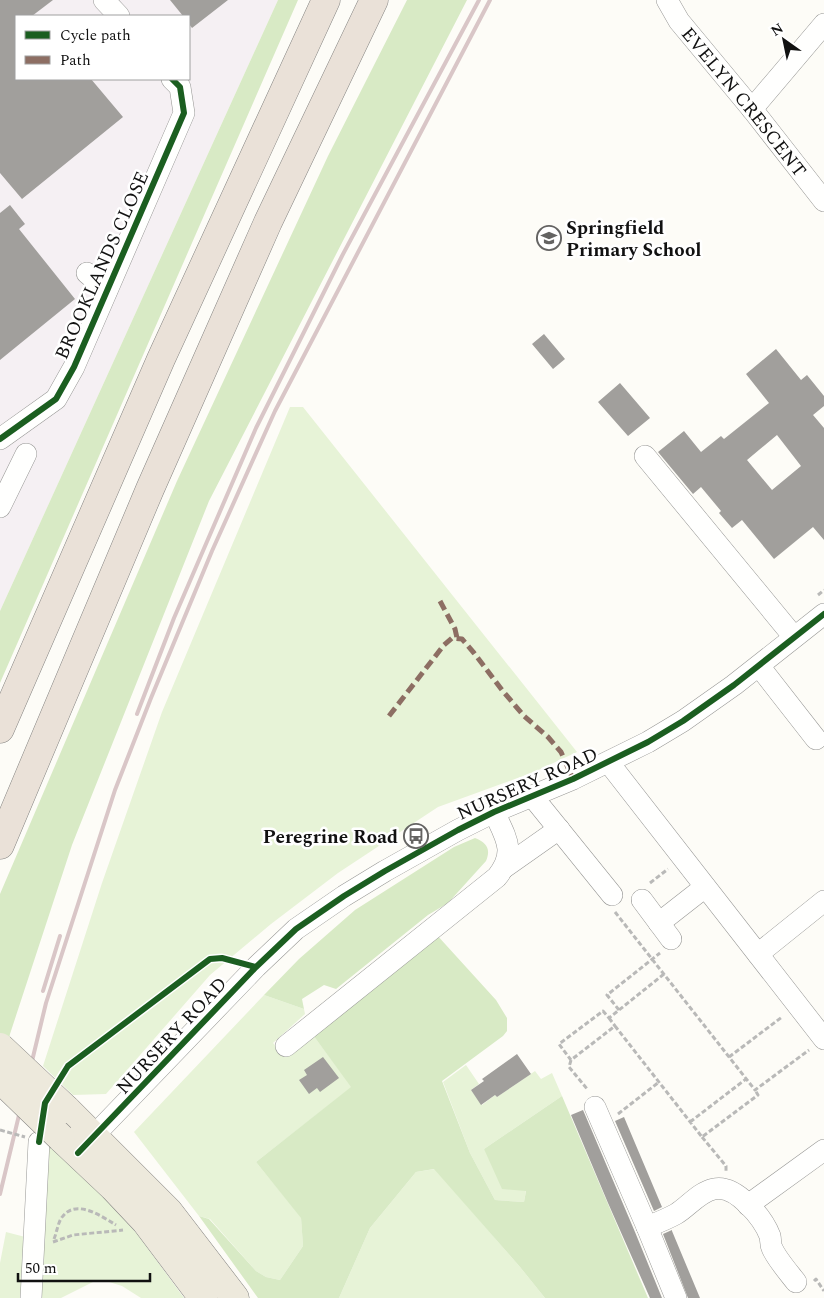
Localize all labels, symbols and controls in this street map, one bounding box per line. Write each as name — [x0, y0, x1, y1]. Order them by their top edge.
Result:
legend — [15, 15, 190, 80]
north arrow — [759, 15, 809, 65]
street label: EVELYN CRESCENT — [677, 22, 811, 180]
text: Cycle path — [60, 24, 131, 47]
text: Path — [60, 49, 91, 72]
street label: BROOKLANDS CLOSE — [48, 167, 157, 365]
place label: Springfield Primary School — [566, 214, 702, 265]
school or university icon: Springfield Primary School — [536, 225, 562, 251]
street label: NURSERY ROAD — [452, 740, 603, 829]
place label: Peregrine Road — [263, 823, 398, 852]
bus stop icon: Peregrine Road — [403, 823, 429, 849]
street label: NURSERY ROAD — [110, 971, 234, 1101]
scale bar — [18, 1250, 150, 1282]
text: 50 m — [25, 1257, 57, 1280]

